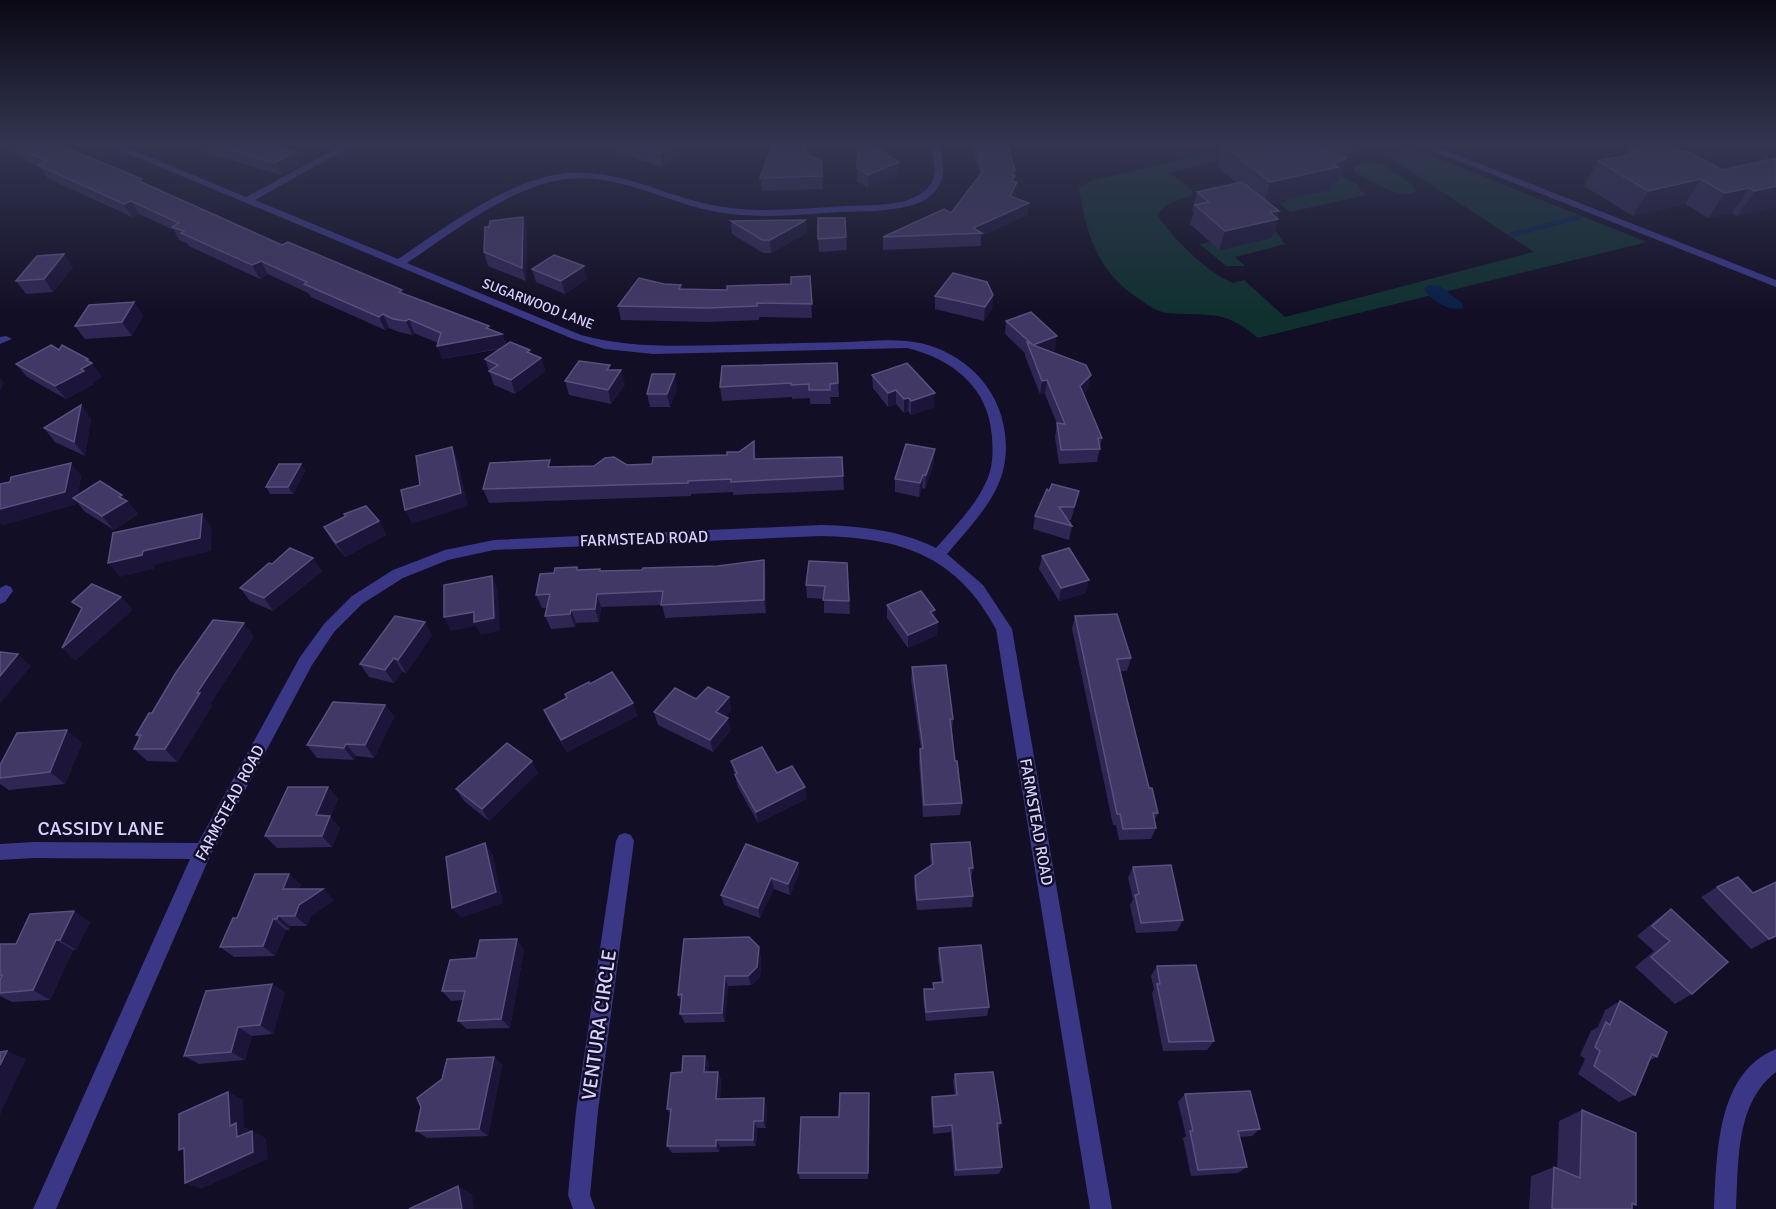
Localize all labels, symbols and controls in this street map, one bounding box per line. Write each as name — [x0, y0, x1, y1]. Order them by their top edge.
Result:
street label: SUGARWOOD LANE — [480, 275, 596, 333]
street label: FARMSTEAD ROAD — [579, 527, 709, 551]
street label: FARMSTEAD ROAD — [191, 742, 269, 864]
street label: FARMSTEAD ROAD — [1015, 757, 1057, 887]
street label: CASSIDY LANE — [38, 816, 164, 841]
street label: VENTURA CIRCLE — [576, 948, 622, 1102]

